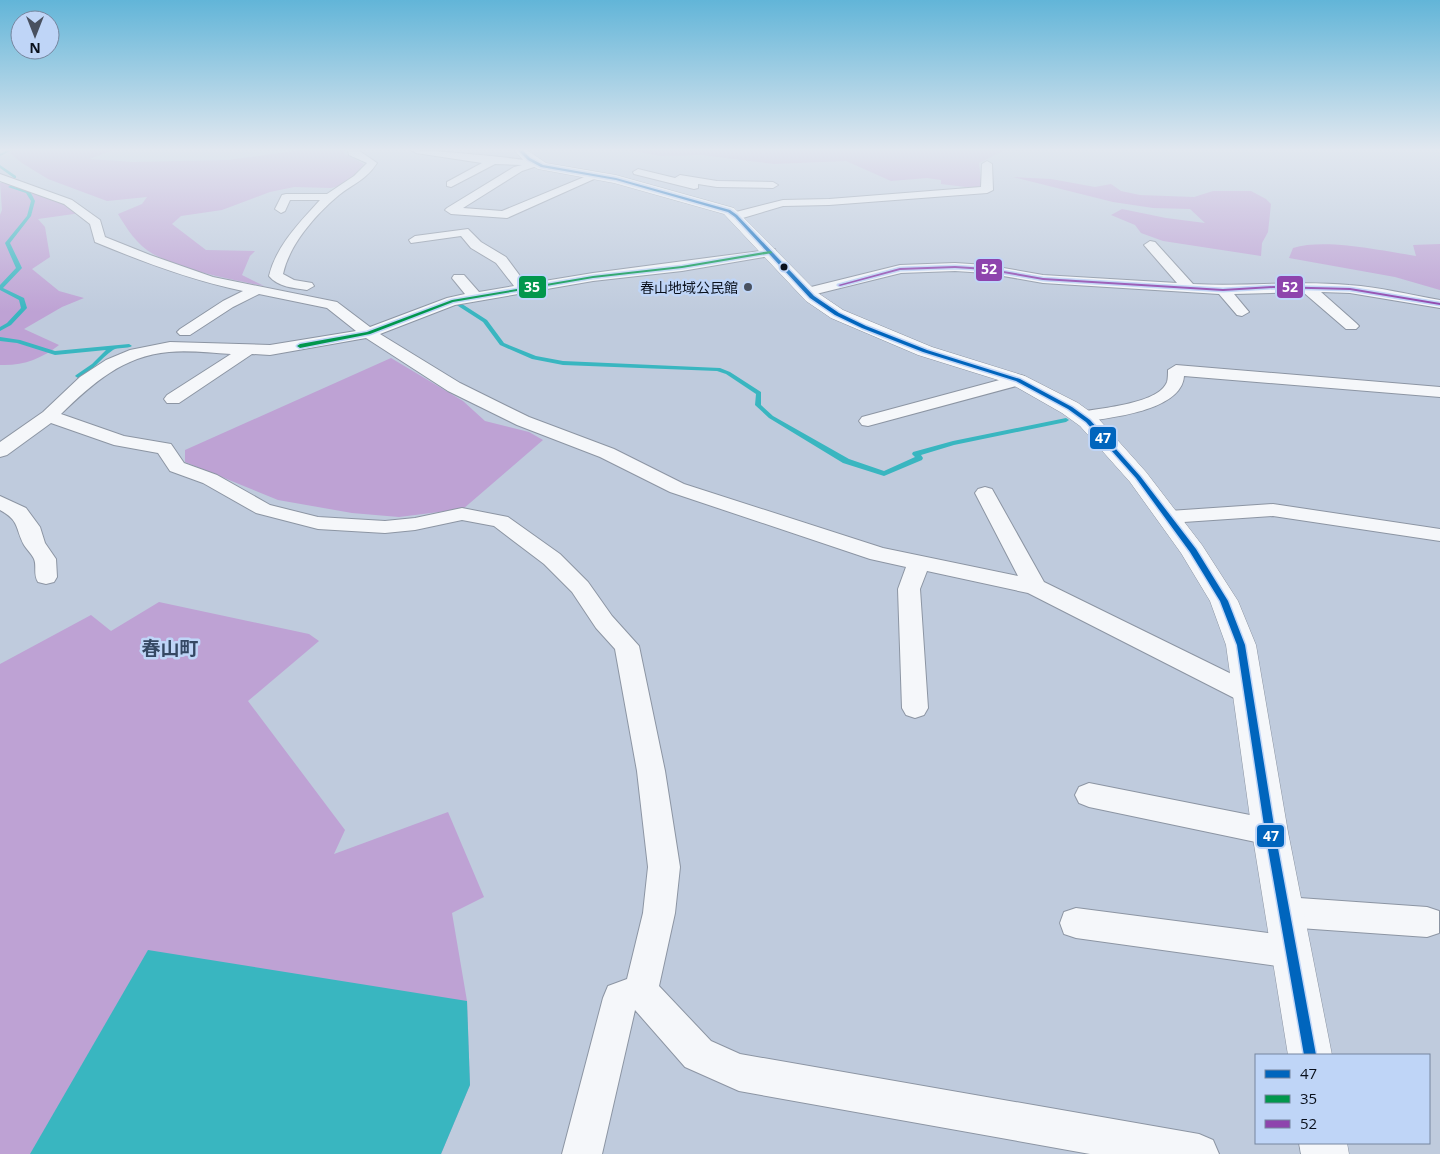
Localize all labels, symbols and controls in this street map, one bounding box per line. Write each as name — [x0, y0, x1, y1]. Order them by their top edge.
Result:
north arrow — [10, 10, 60, 60]
text: N — [29, 39, 41, 58]
line badge: 52 — [975, 258, 1003, 282]
text: 52 — [981, 259, 997, 278]
unlabelled marker — [779, 262, 789, 272]
line badge: 35 — [518, 275, 547, 299]
line badge: 52 — [1276, 275, 1304, 299]
text: 35 — [524, 277, 540, 296]
text: 52 — [1282, 277, 1298, 296]
place label: 春山地域公民館 — [640, 278, 738, 297]
marker: 春山地域公民館 — [742, 281, 754, 293]
line badge: 47 — [1089, 426, 1117, 450]
text: 47 — [1095, 428, 1111, 447]
district label: 春山町 — [141, 635, 199, 661]
line badge: 47 — [1256, 824, 1285, 848]
text: 47 — [1263, 826, 1279, 845]
legend — [1255, 1054, 1430, 1144]
text: 47 — [1300, 1063, 1317, 1083]
text: 35 — [1300, 1088, 1317, 1108]
text: 52 — [1300, 1113, 1317, 1133]

